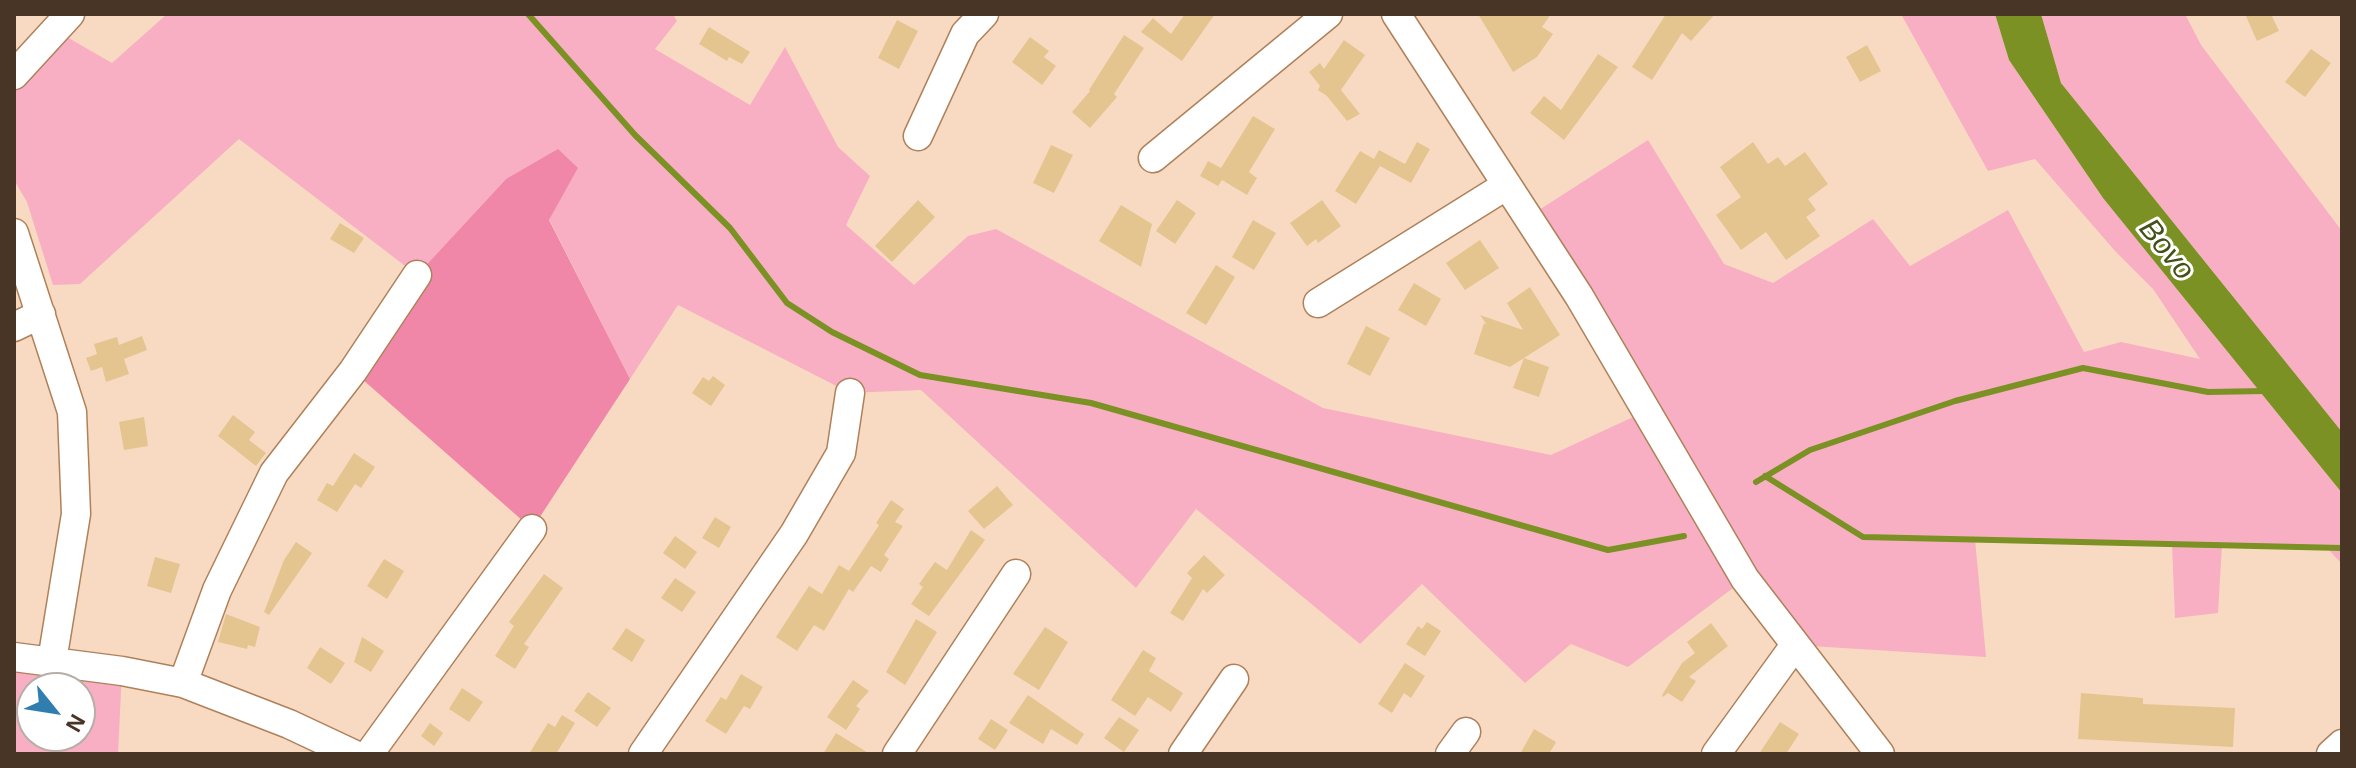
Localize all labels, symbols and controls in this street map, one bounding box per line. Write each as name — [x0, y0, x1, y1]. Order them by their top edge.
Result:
water label: Bovo — [2130, 212, 2202, 288]
north arrow — [16, 672, 96, 752]
text: N — [61, 710, 90, 736]

